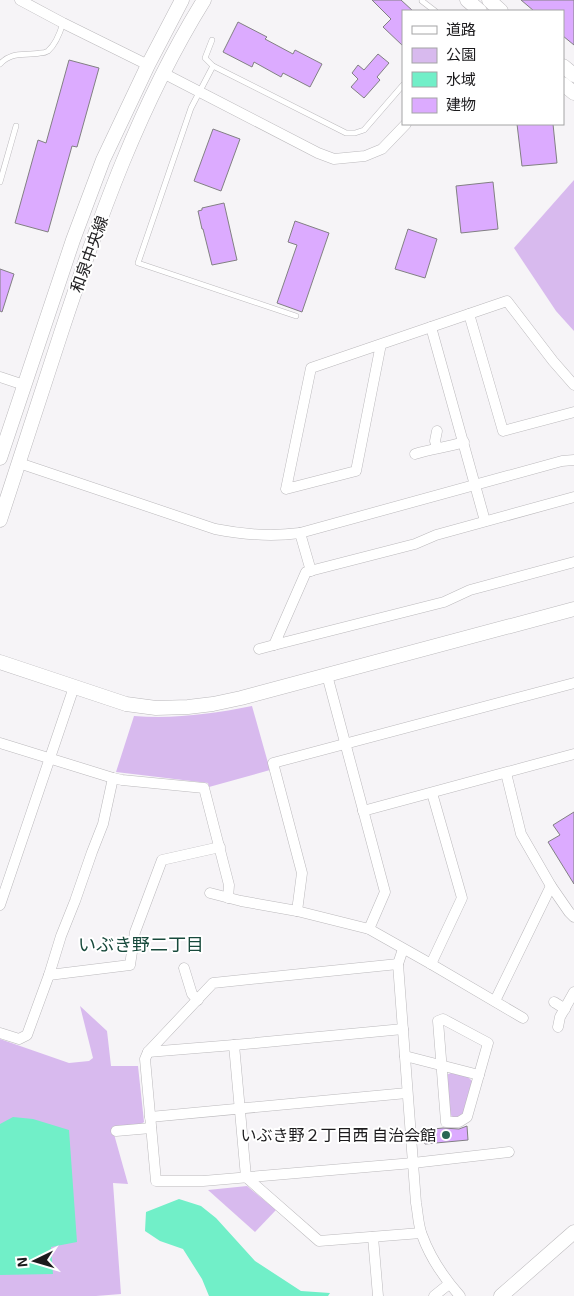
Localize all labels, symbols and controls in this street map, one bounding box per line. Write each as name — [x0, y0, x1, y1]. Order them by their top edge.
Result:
legend — [402, 10, 564, 125]
text: 道路 — [446, 20, 476, 38]
text: 公園 — [446, 45, 476, 63]
text: 水域 — [446, 70, 476, 88]
text: 建物 — [446, 95, 476, 113]
street label: 和泉中央線 — [66, 213, 111, 295]
district label: いぶき野二丁目 — [78, 933, 204, 955]
place label: いぶき野２丁目西 自治会館 — [240, 1125, 436, 1144]
marker: いぶき野２丁目西 自治会館 — [440, 1129, 452, 1141]
north arrow — [10, 1236, 60, 1286]
text: N — [13, 1256, 30, 1268]

